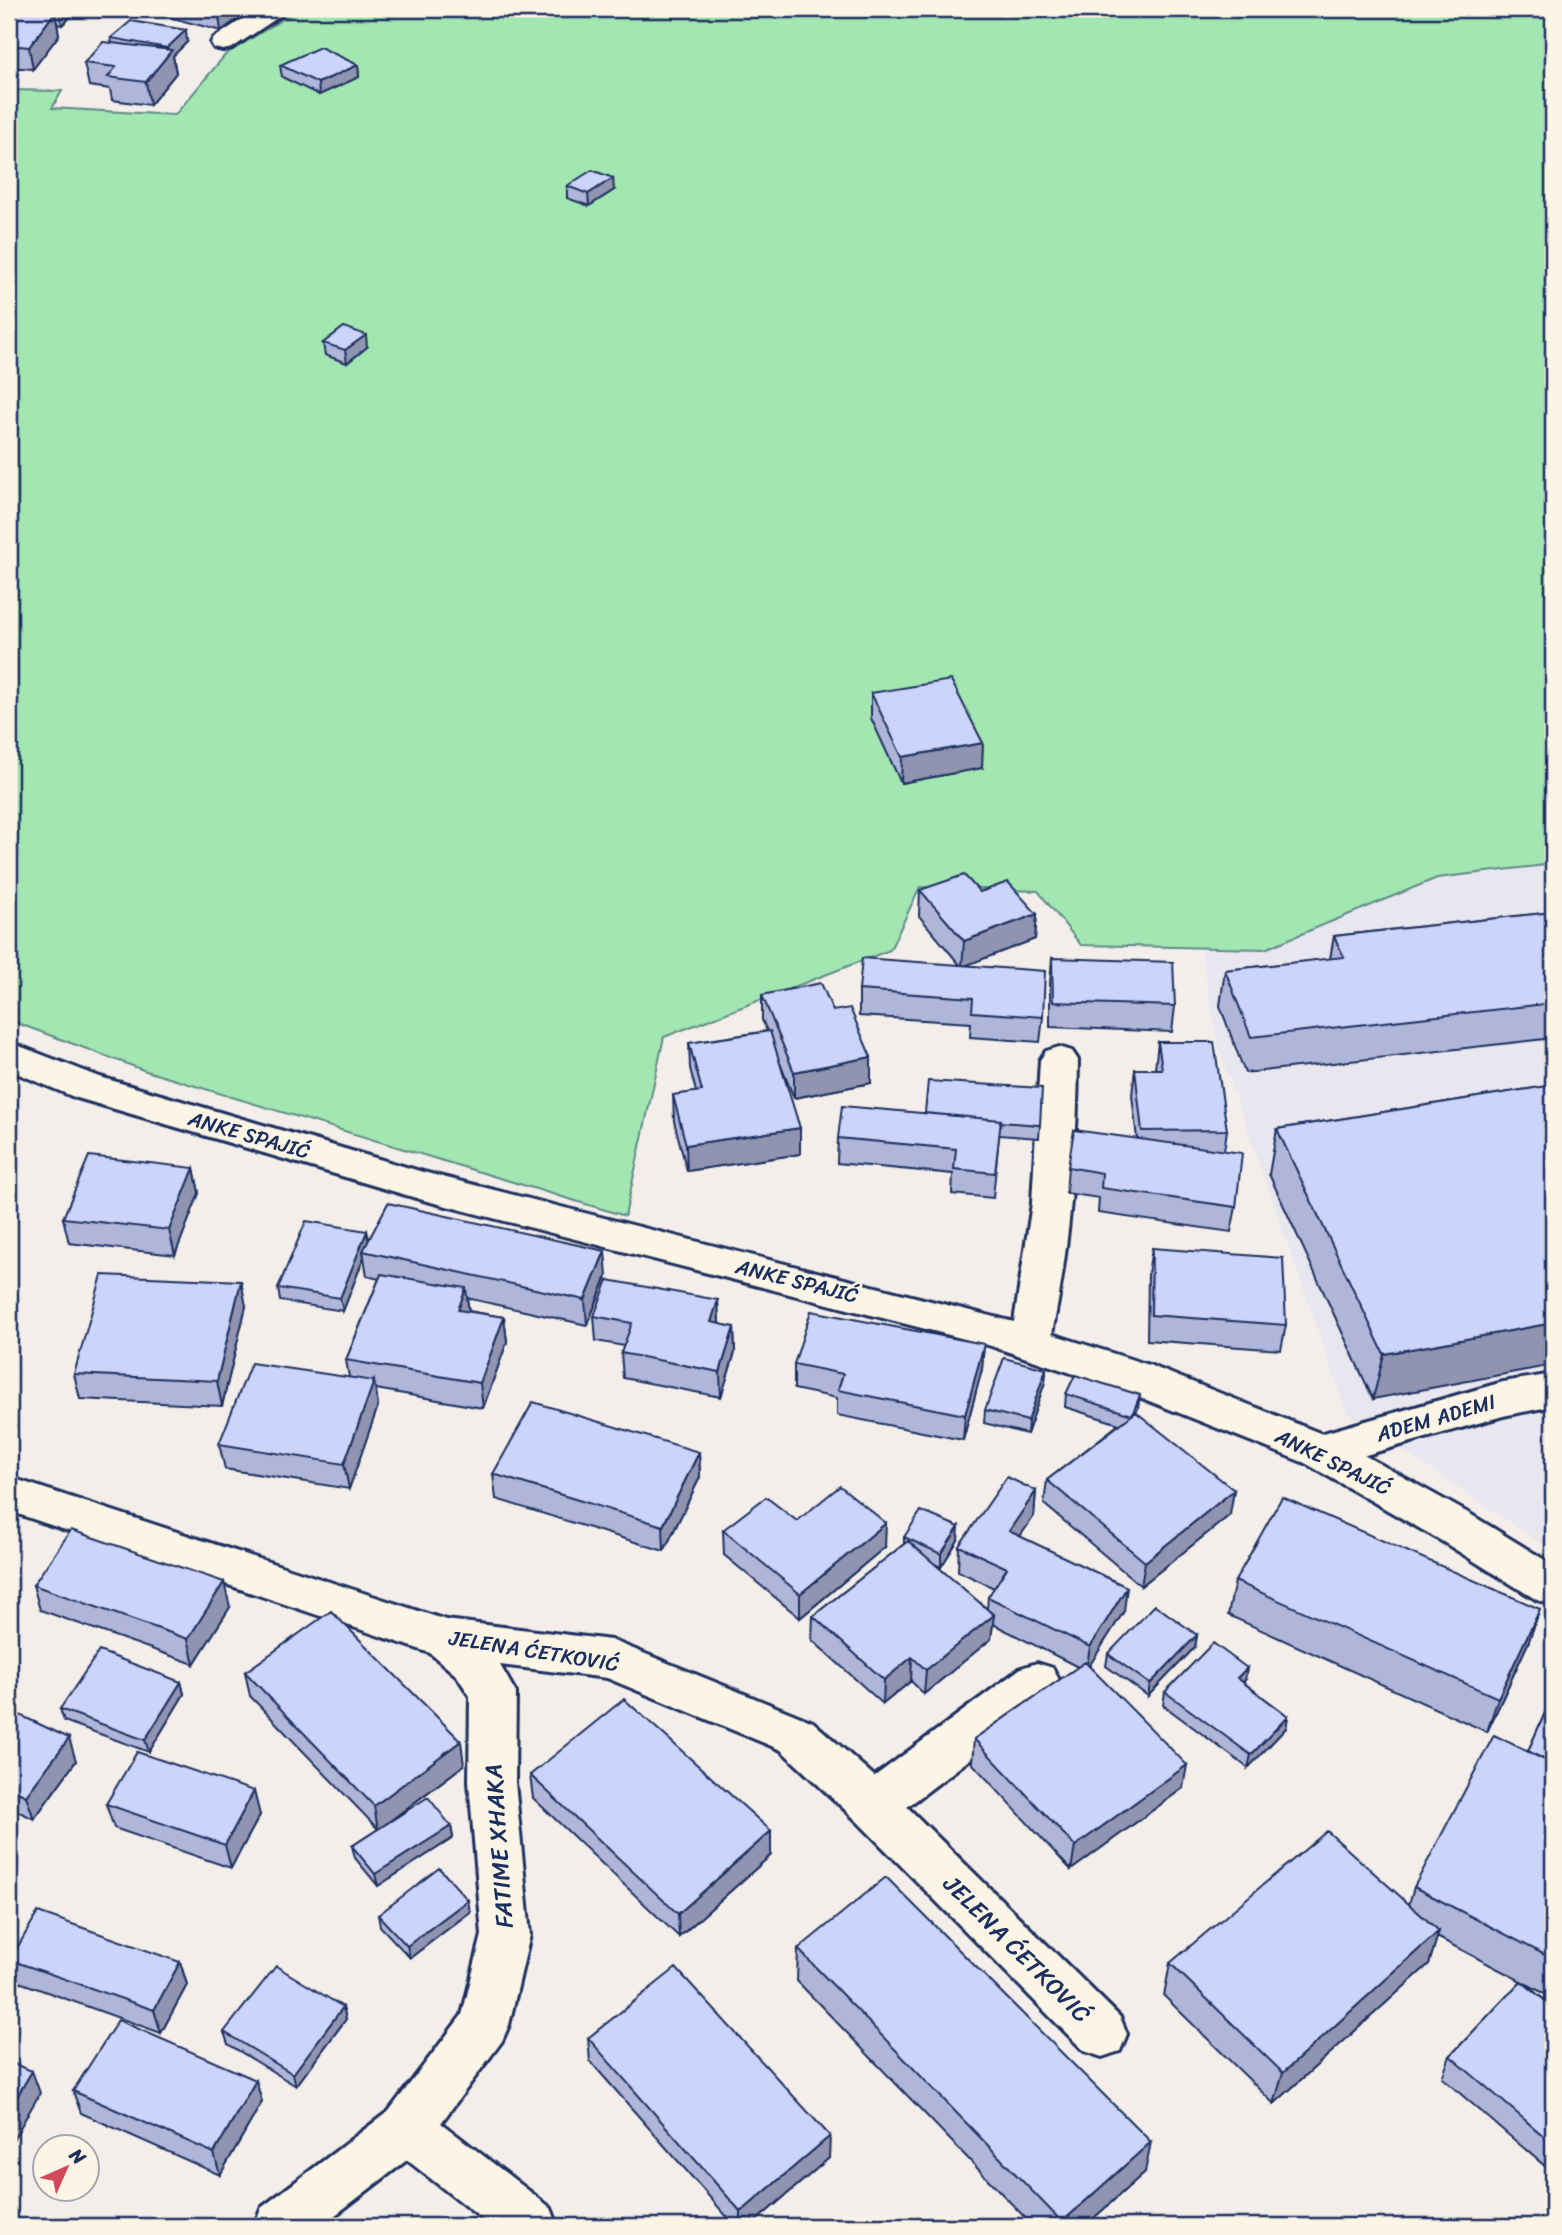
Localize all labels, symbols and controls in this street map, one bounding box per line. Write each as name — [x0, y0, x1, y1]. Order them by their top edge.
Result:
street label: ANKE SPAJIĆ — [183, 1099, 314, 1171]
street label: ANKE SPAJIĆ — [731, 1247, 862, 1315]
street label: ADEM ADEMI — [1371, 1383, 1501, 1453]
street label: ANKE SPAJIĆ — [1268, 1417, 1398, 1507]
street label: JELENA ĆETKOVIĆ — [445, 1619, 622, 1683]
street label: FATIME XHAKA — [472, 1762, 526, 1930]
street label: JELENA ĆETKOVIĆ — [932, 1864, 1101, 2033]
north arrow — [32, 2134, 102, 2204]
text: N — [61, 2139, 95, 2173]

